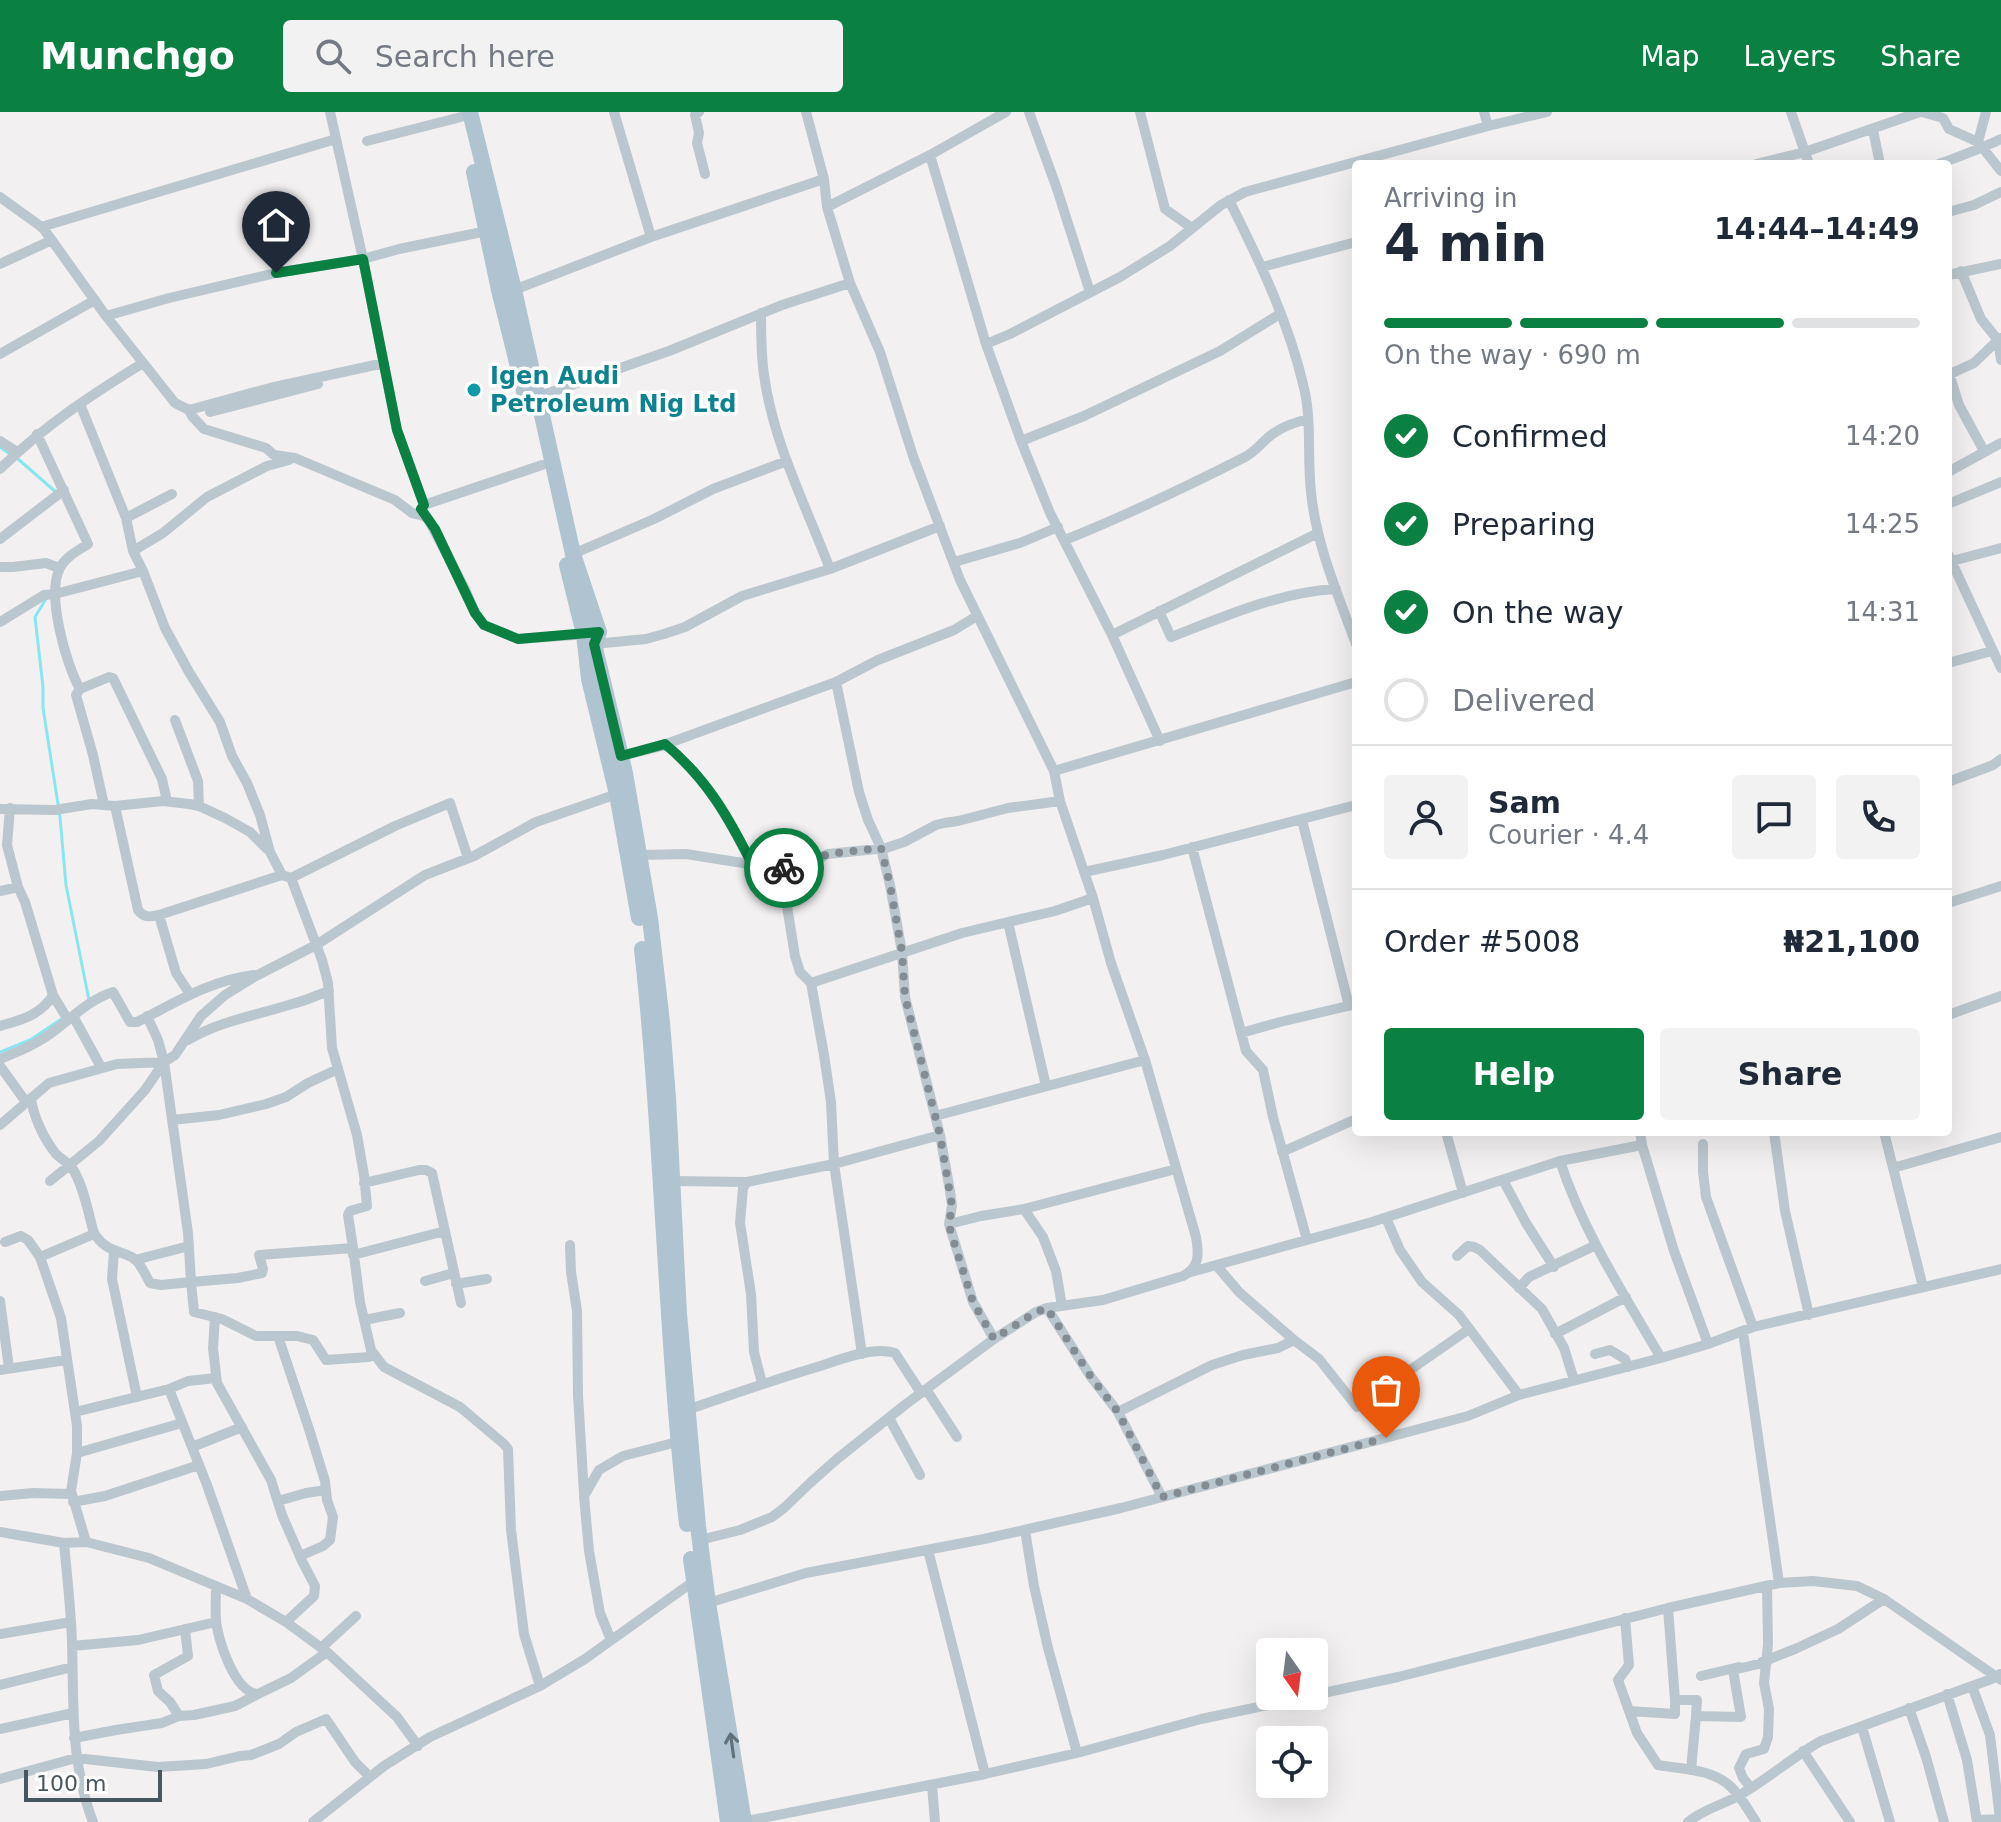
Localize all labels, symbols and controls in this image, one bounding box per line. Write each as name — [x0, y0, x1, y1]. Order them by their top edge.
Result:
search box — [283, 20, 843, 92]
text: Munchgo — [40, 34, 235, 78]
icon: search — [311, 34, 355, 78]
text: Search here — [375, 39, 555, 74]
text: Map — [1640, 40, 1700, 73]
text: Layers — [1744, 40, 1836, 73]
text: Share — [1880, 40, 1961, 73]
text: Arriving in — [1384, 183, 1518, 213]
pin — [242, 191, 310, 273]
icon: home — [254, 203, 298, 247]
text: 14:44–14:49 — [1714, 211, 1920, 246]
text: 4 min — [1384, 213, 1547, 273]
text: On the way · 690 m — [1384, 340, 1641, 370]
place label: Igen Audi Petroleum Nig Ltd — [490, 362, 736, 418]
marker: Igen Audi Petroleum Nig Ltd — [465, 381, 483, 399]
icon: check — [1384, 414, 1428, 458]
text: Confirmed — [1452, 419, 1608, 454]
text: 14:20 — [1845, 421, 1920, 451]
icon: check — [1384, 502, 1428, 546]
text: Preparing — [1452, 507, 1596, 542]
text: 14:25 — [1845, 509, 1920, 539]
icon: check — [1384, 590, 1428, 634]
text: On the way — [1452, 595, 1624, 630]
text: 14:31 — [1845, 597, 1920, 627]
text: Delivered — [1452, 683, 1596, 718]
button: person — [1384, 775, 1468, 859]
button: chat — [1732, 775, 1816, 859]
button: phone — [1836, 775, 1920, 859]
text: Sam — [1488, 785, 1561, 820]
text: Courier · 4.4 — [1488, 820, 1649, 850]
courier — [744, 828, 824, 908]
icon: bike — [762, 846, 806, 890]
text: Order #5008 — [1384, 924, 1580, 959]
text: ₦21,100 — [1783, 924, 1920, 959]
button: Help — [1384, 1028, 1644, 1120]
button: Share — [1660, 1028, 1920, 1120]
pin — [1352, 1356, 1420, 1438]
icon: bag — [1364, 1368, 1408, 1412]
north arrow — [1256, 1638, 1328, 1710]
map controls — [1256, 1638, 1328, 1798]
button: locate — [1256, 1726, 1328, 1798]
one-way arrow — [724, 1733, 739, 1758]
scale bar — [24, 1766, 162, 1802]
text: 100 m — [36, 1771, 106, 1796]

